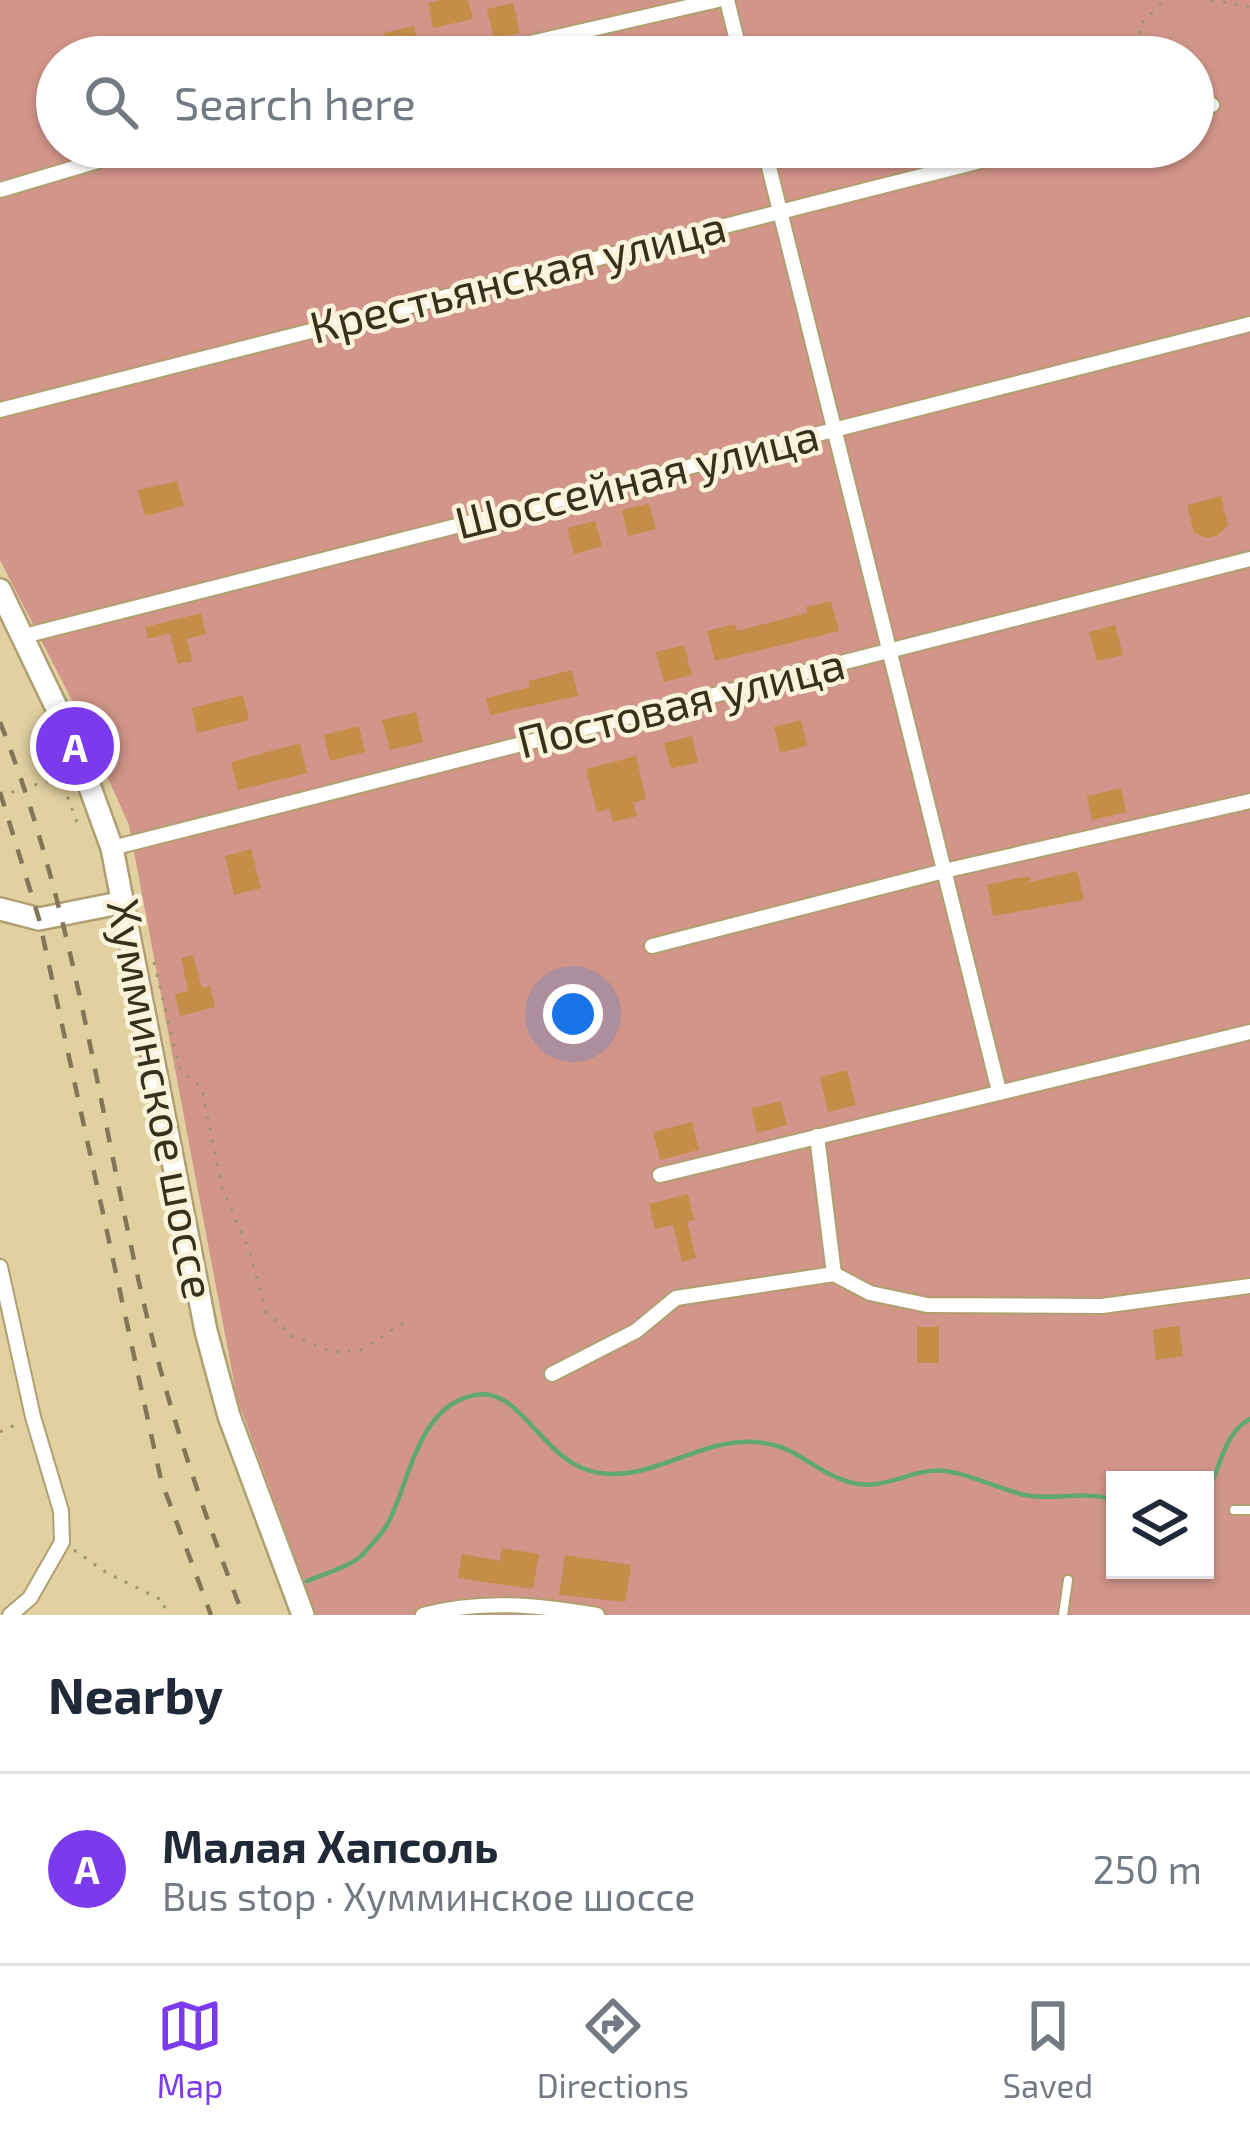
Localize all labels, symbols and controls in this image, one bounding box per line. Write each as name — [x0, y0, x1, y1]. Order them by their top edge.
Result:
search box — [36, 36, 1214, 168]
icon: search — [78, 69, 144, 135]
text: Search here — [174, 75, 416, 129]
street label: Крестьянская улица — [304, 197, 731, 354]
street label: Шоссейная улица — [449, 406, 824, 549]
street label: Постовая улица — [511, 634, 850, 769]
pin: A — [36, 701, 114, 791]
street label: Хумминское шоссе — [97, 894, 228, 1303]
your location — [543, 984, 603, 1044]
map controls — [1106, 1471, 1214, 1579]
button: layers — [1106, 1471, 1214, 1579]
text: Nearby — [48, 1663, 223, 1724]
text: Малая Хапсоль — [162, 1818, 498, 1872]
text: A — [74, 1845, 100, 1892]
text: 250 m — [1093, 1845, 1202, 1892]
text: Bus stop · Хумминское шоссе — [162, 1872, 695, 1919]
tab: Map — [157, 1993, 223, 2105]
tab: Directions — [537, 1993, 689, 2105]
tab: Saved — [1003, 1993, 1093, 2105]

